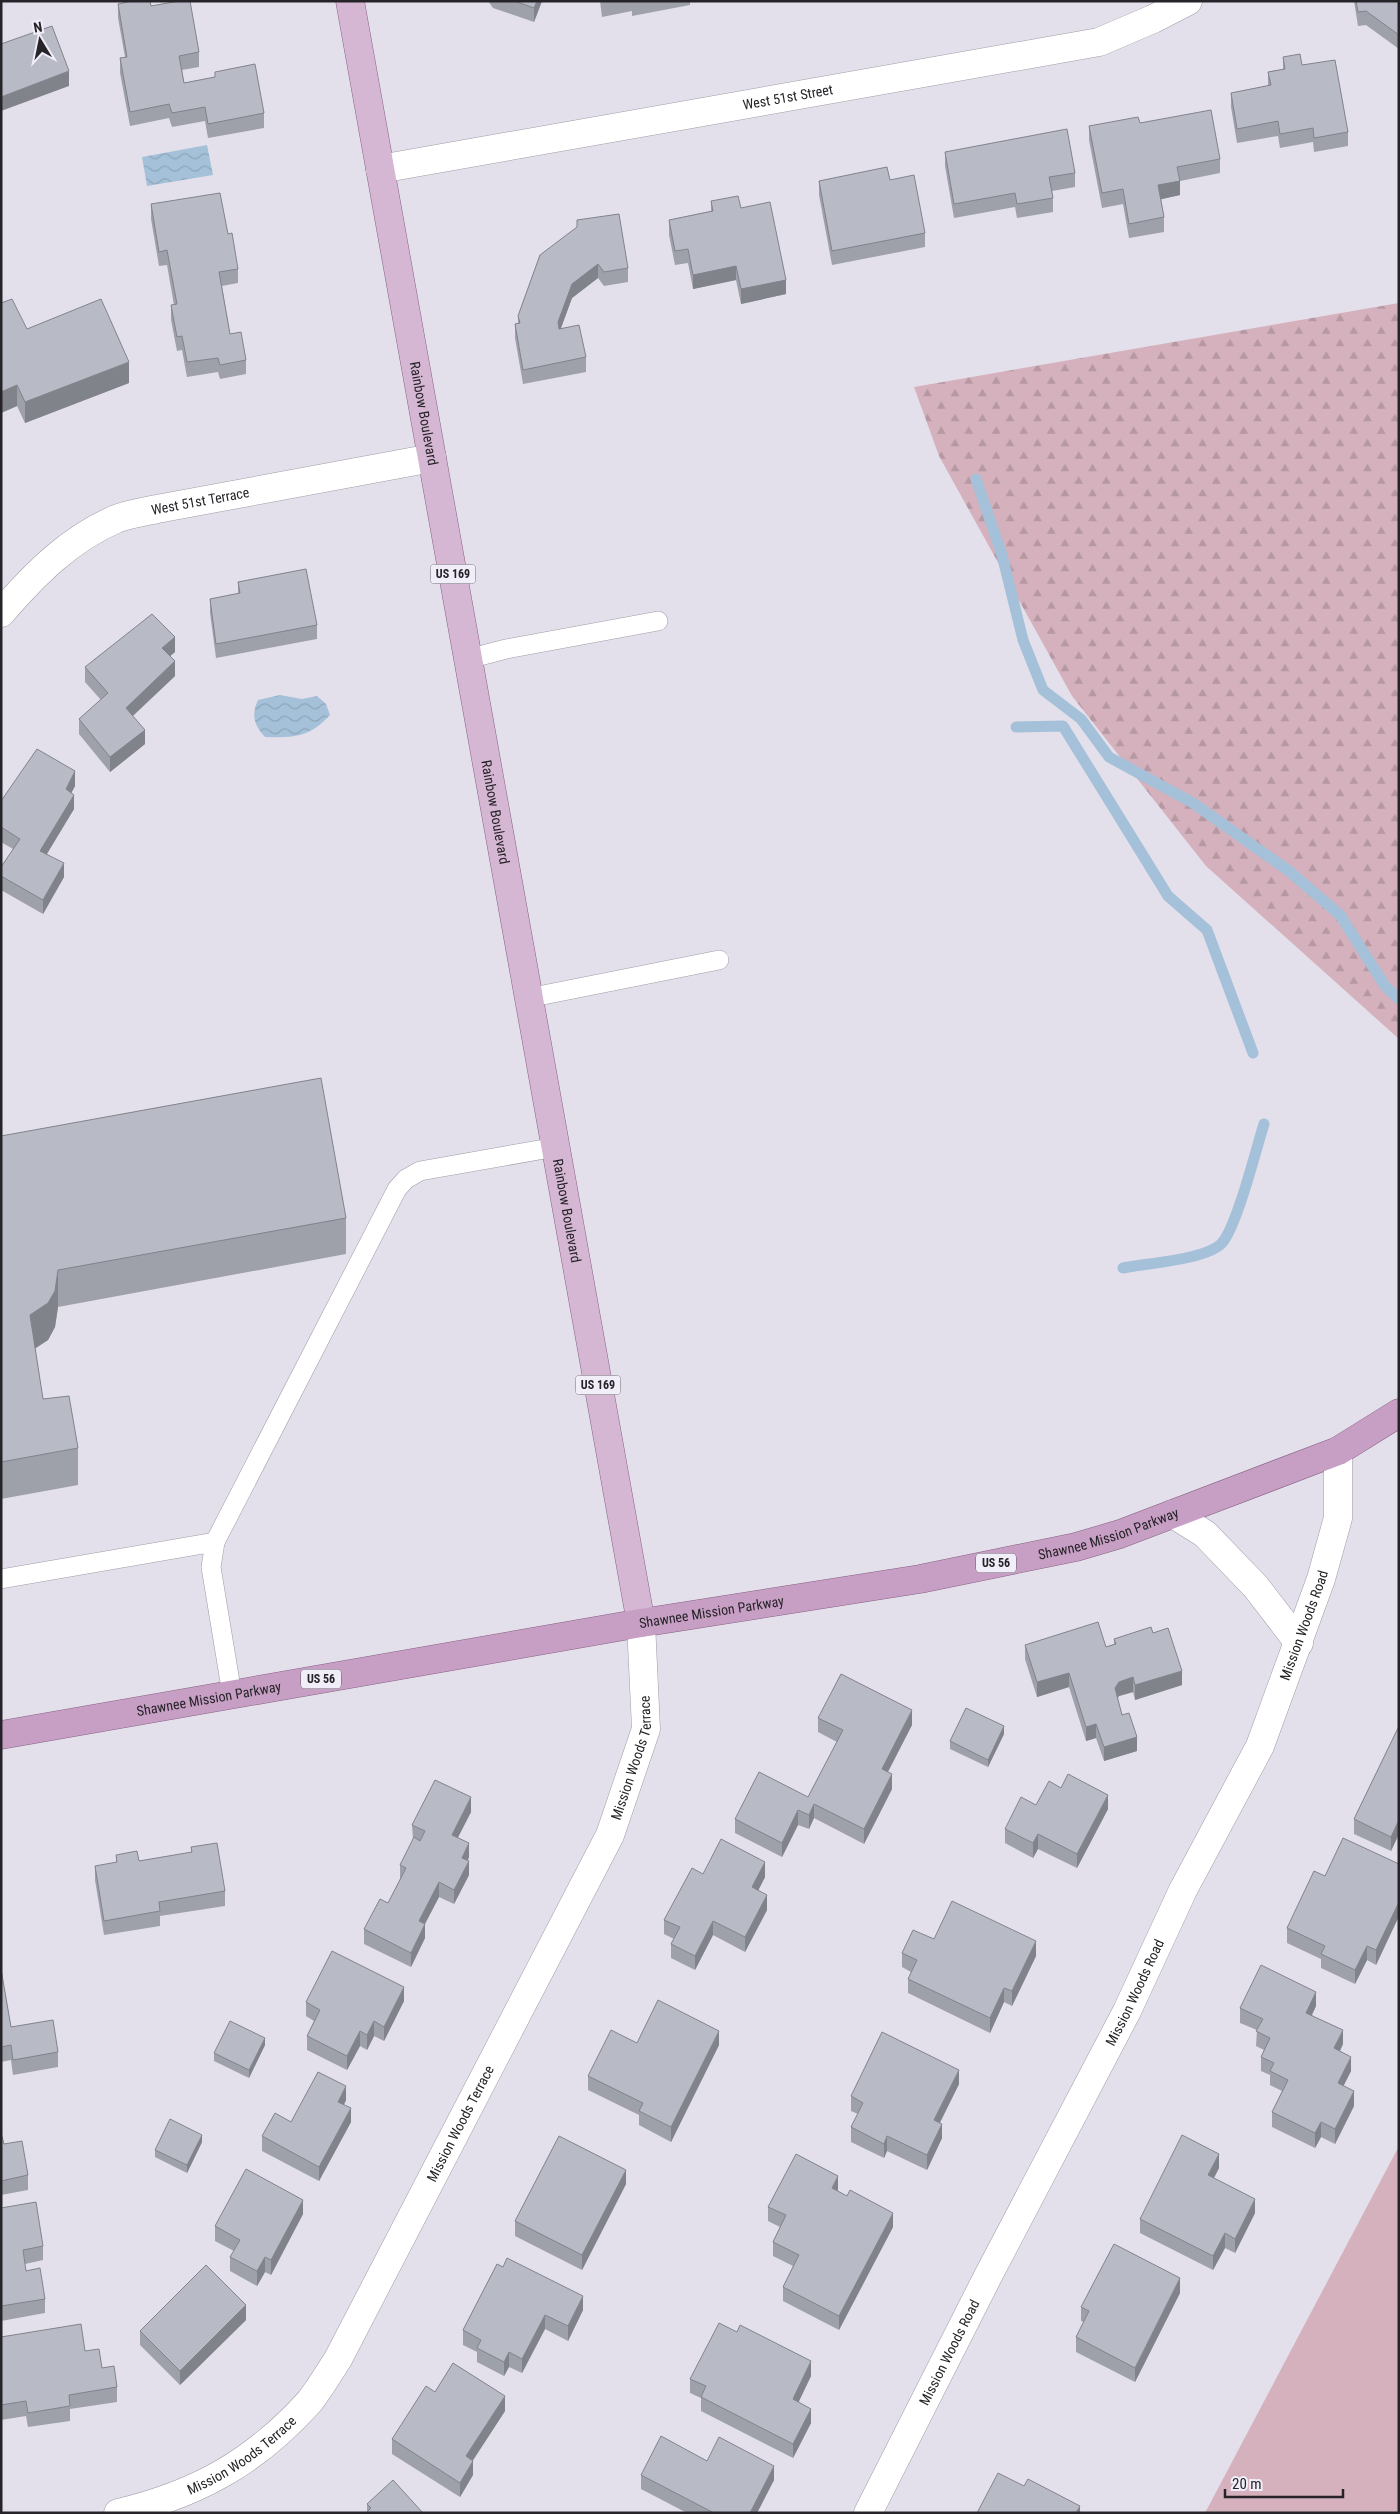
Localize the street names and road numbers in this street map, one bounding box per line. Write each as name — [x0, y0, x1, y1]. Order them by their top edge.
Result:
street label: West 51st Street — [741, 81, 834, 113]
street label: Rainbow Boulevard — [407, 360, 441, 467]
street label: West 51st Terrace — [150, 484, 251, 518]
road number: US 169 — [430, 564, 476, 584]
street label: Rainbow Boulevard — [478, 759, 513, 865]
street label: Rainbow Boulevard — [550, 1157, 584, 1264]
road number: US 169 — [576, 1376, 620, 1394]
street label: Shawnee Mission Parkway — [1037, 1504, 1181, 1563]
road number: US 56 — [976, 1554, 1016, 1572]
street label: Mission Woods Road — [1277, 1568, 1331, 1683]
street label: Shawnee Mission Parkway — [638, 1593, 785, 1631]
road number: US 56 — [301, 1670, 341, 1688]
street label: Shawnee Mission Parkway — [135, 1678, 282, 1719]
street label: Mission Woods Terrace — [608, 1695, 654, 1822]
street label: Mission Woods Road — [1102, 1937, 1167, 2048]
street label: Mission Woods Terrace — [423, 2062, 497, 2184]
street label: Mission Woods Road — [916, 2297, 983, 2408]
street label: Mission Woods Terrace — [185, 2412, 300, 2498]

